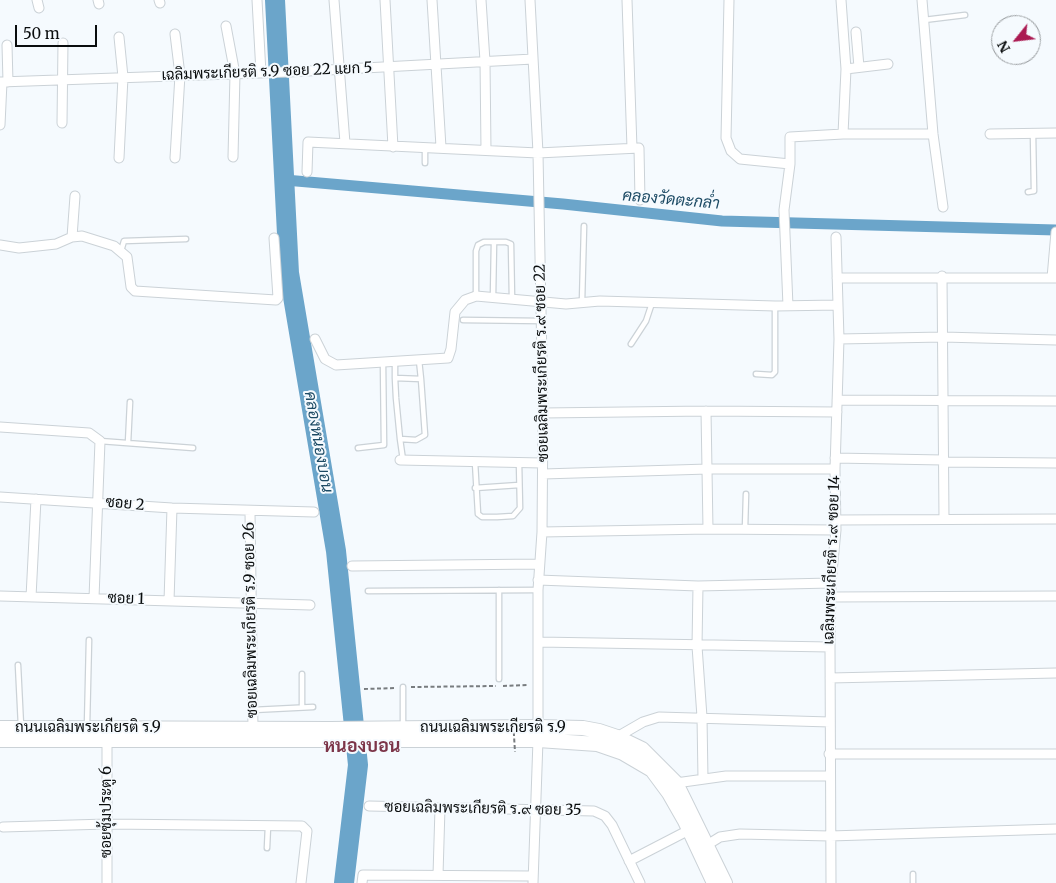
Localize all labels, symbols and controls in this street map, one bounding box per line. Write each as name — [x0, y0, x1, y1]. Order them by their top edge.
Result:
scale bar — [18, 15, 100, 47]
north arrow — [991, 15, 1041, 65]
text: 50 m — [23, 24, 60, 43]
text: N — [993, 38, 1014, 56]
street label: เฉลิมพระเกียรติ ร.9 ซอย 22 แยก 5 — [161, 59, 373, 85]
water label: คลองวัดตะกล่ำ — [621, 186, 721, 214]
street label: ซอยเฉลิมพระเกียรติ ร.๙ ซอย 22 — [531, 264, 553, 462]
water label: คลองหนองบอน — [300, 390, 336, 494]
street label: เฉลิมพระเกียรติ ร.๙ ซอย 14 — [820, 475, 844, 645]
street label: ซอย 2 — [105, 493, 145, 515]
street label: ซอยเฉลิมพระเกียรติ ร.9 ซอย 26 — [240, 522, 262, 718]
street label: ซอย 1 — [107, 589, 145, 609]
street label: ถนนเฉลิมพระเกียรติ ร.9 — [15, 719, 161, 737]
street label: ถนนเฉลิมพระเกียรติ ร.9 — [420, 719, 566, 737]
district label: หนองบอน — [323, 736, 401, 758]
street label: ซอยซุ้มประตู 6 — [98, 766, 116, 858]
street label: ซอยเฉลิมพระเกียรติ ร.๙ ซอย 35 — [384, 798, 582, 820]

